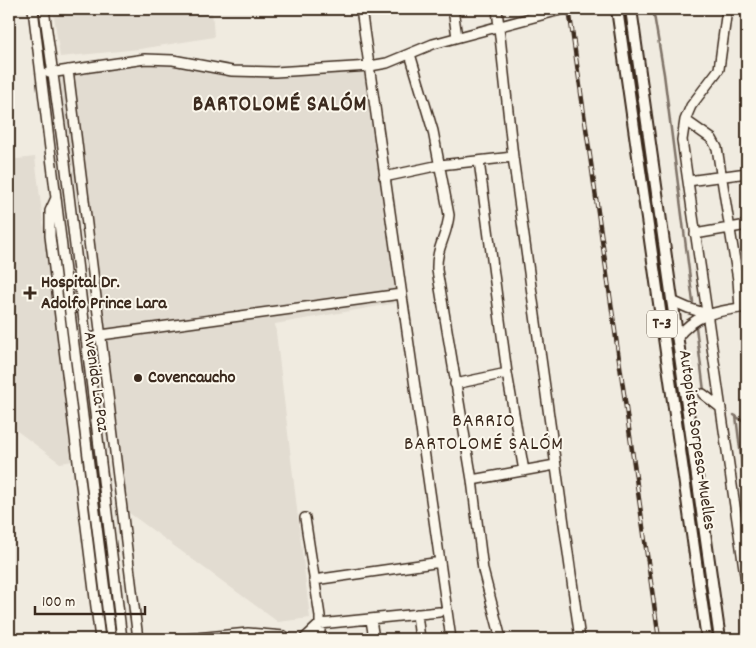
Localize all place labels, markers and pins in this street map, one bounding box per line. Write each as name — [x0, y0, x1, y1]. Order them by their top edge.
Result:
place label: Hospital Dr. Adolfo Prince Lara — [41, 271, 167, 317]
marker: Hospital Dr. Adolfo Prince Lara — [23, 286, 37, 300]
place label: Covencaucho — [148, 366, 236, 391]
marker: Covencaucho — [132, 372, 144, 384]

